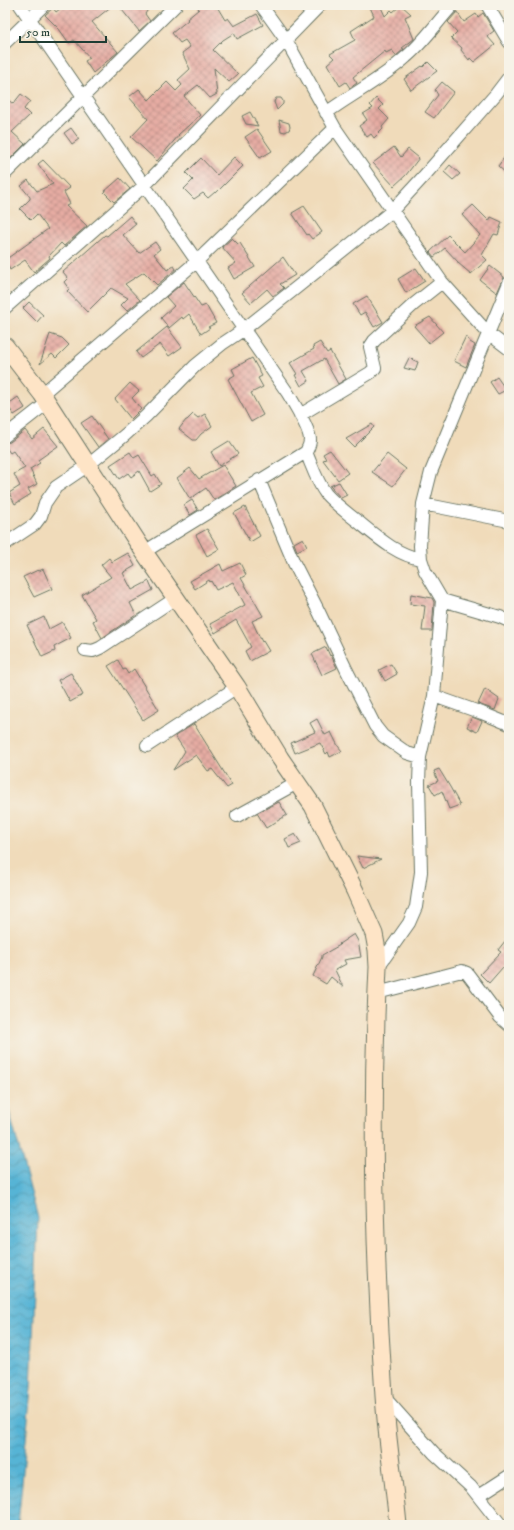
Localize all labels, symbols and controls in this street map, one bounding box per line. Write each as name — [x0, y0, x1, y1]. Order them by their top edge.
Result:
scale bar — [20, 18, 106, 44]
text: 50 m — [26, 25, 50, 40]

